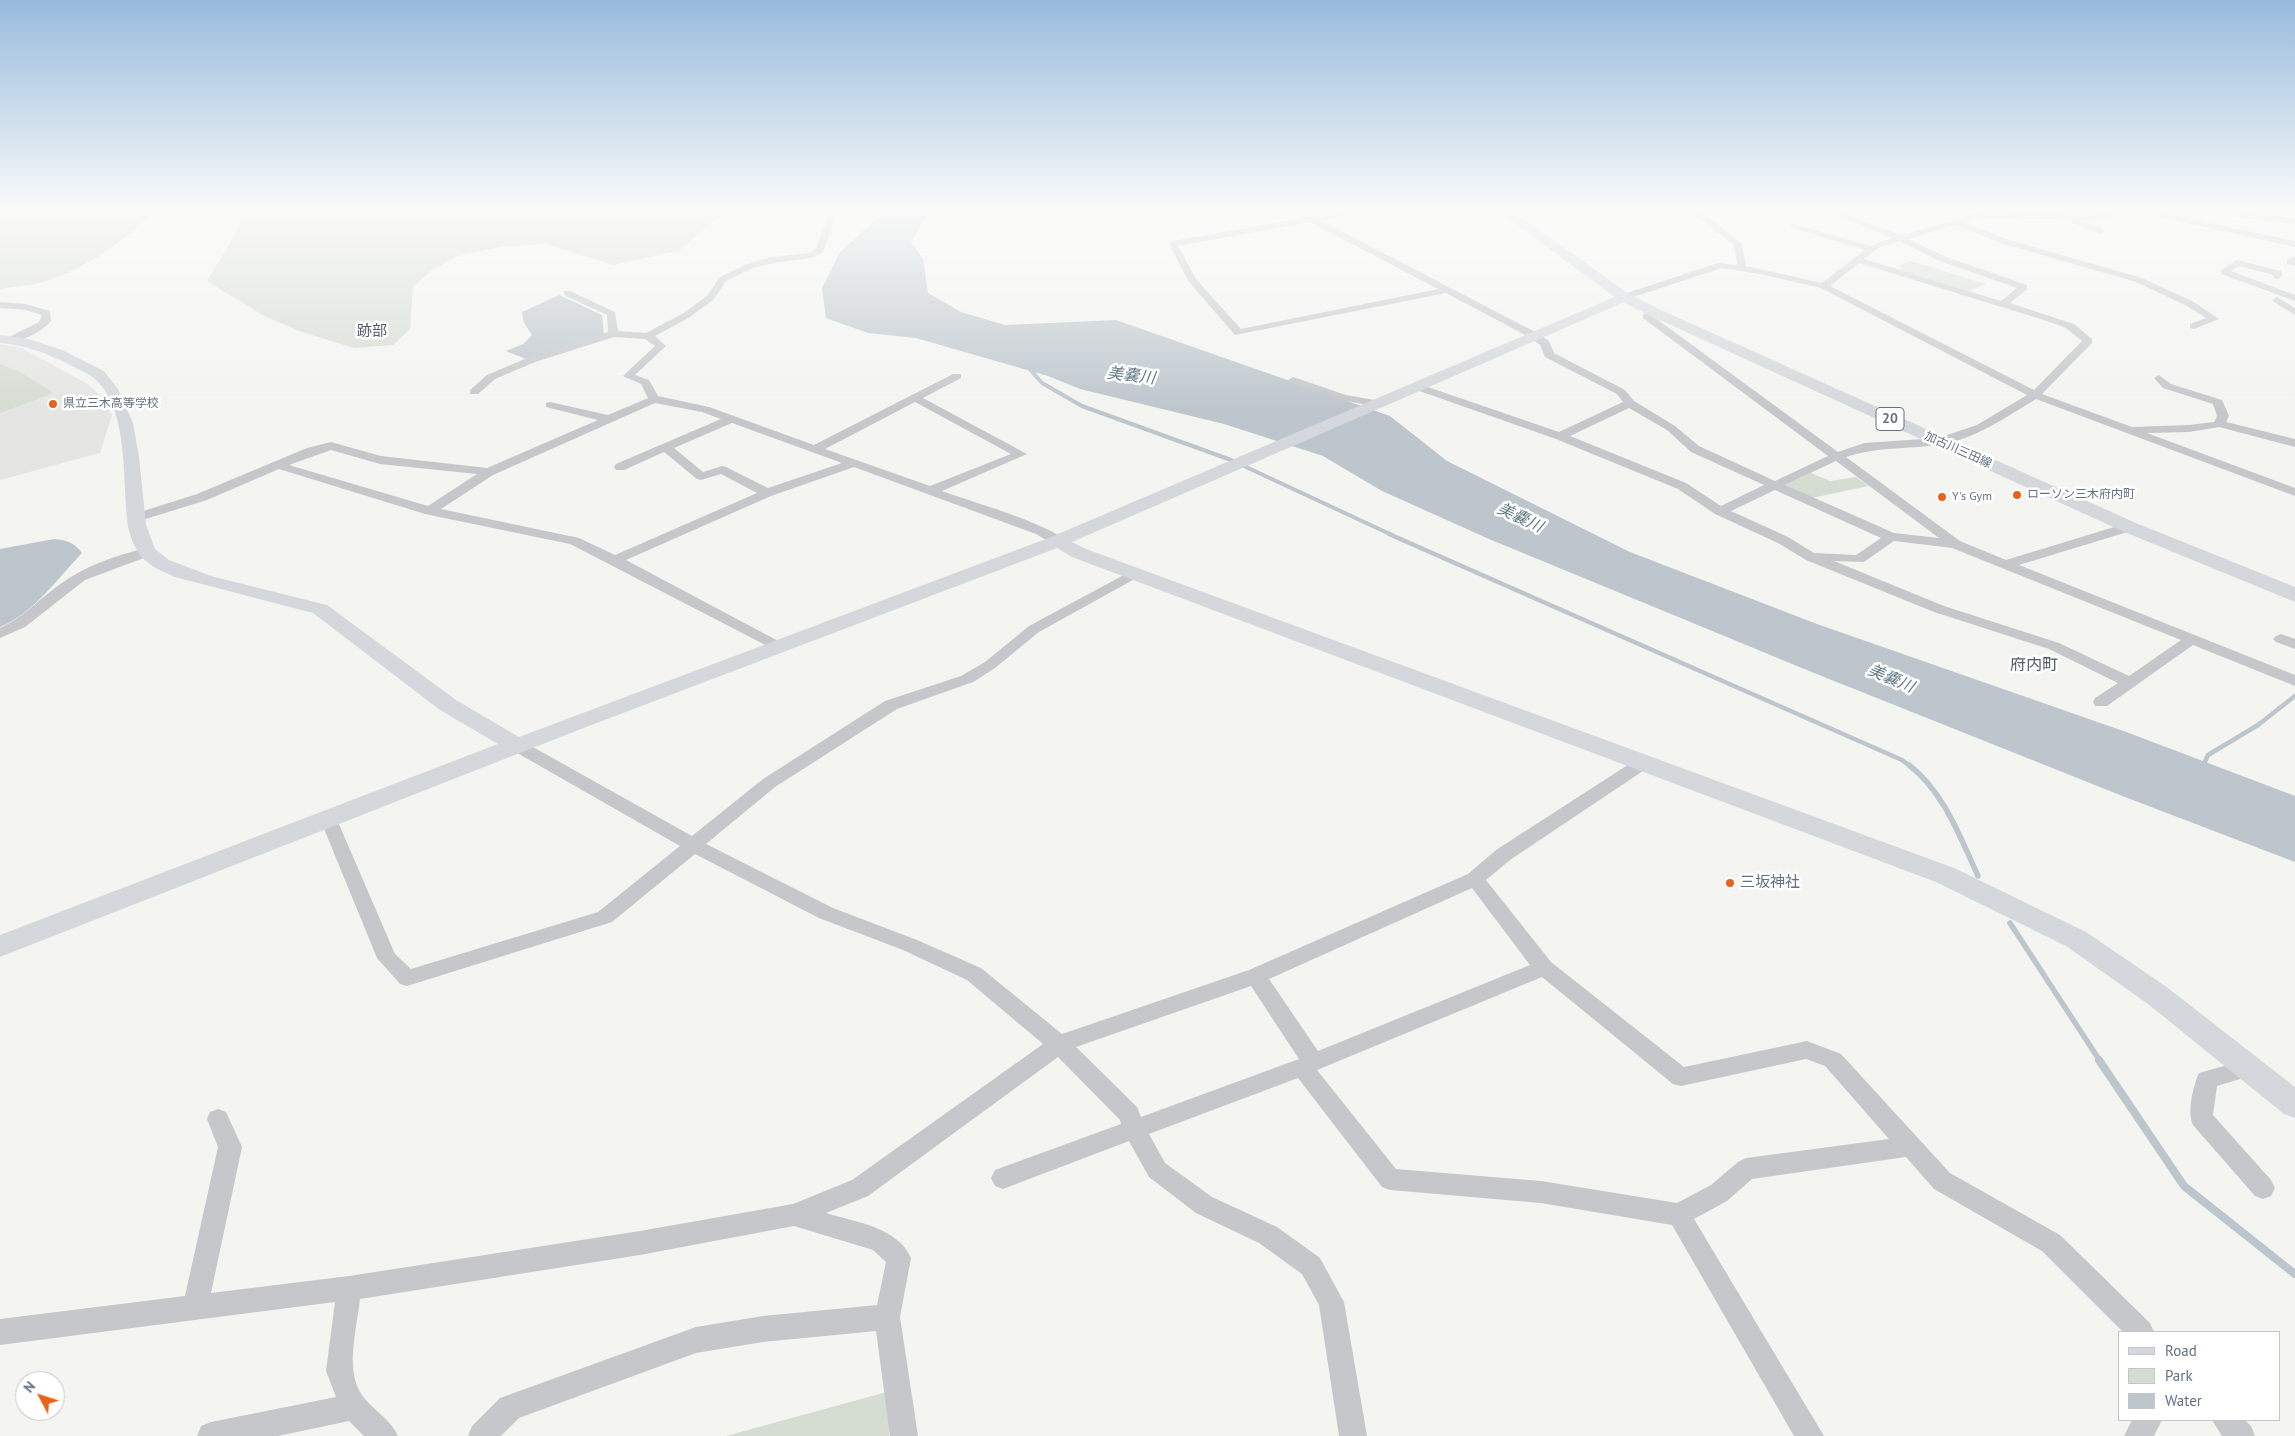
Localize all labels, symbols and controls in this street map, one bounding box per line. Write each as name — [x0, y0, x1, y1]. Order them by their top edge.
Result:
district label: 跡部 — [357, 323, 387, 341]
water label: 美嚢川 — [1106, 364, 1156, 388]
place label: 県立三木高等学校 — [63, 397, 159, 411]
marker: 県立三木高等学校 — [47, 398, 59, 410]
road number: 20 — [1876, 408, 1904, 430]
street label: 加古川三田線 — [1922, 429, 1994, 471]
place label: ローソン三木府内町 — [2027, 488, 2135, 502]
marker: ローソン三木府内町 — [2011, 489, 2023, 501]
place label: Y's Gym — [1952, 490, 1992, 504]
marker: Y's Gym — [1936, 491, 1948, 503]
water label: 美嚢川 — [1494, 499, 1546, 537]
district label: 府内町 — [2010, 655, 2058, 675]
water label: 美嚢川 — [1865, 661, 1917, 697]
place label: 三坂神社 — [1740, 874, 1800, 892]
marker: 三坂神社 — [1724, 877, 1736, 889]
legend — [2118, 1331, 2280, 1421]
text: Road — [2165, 1341, 2197, 1360]
text: Park — [2165, 1366, 2193, 1385]
north arrow — [15, 1371, 65, 1421]
text: N — [19, 1378, 39, 1396]
text: Water — [2165, 1391, 2202, 1410]

